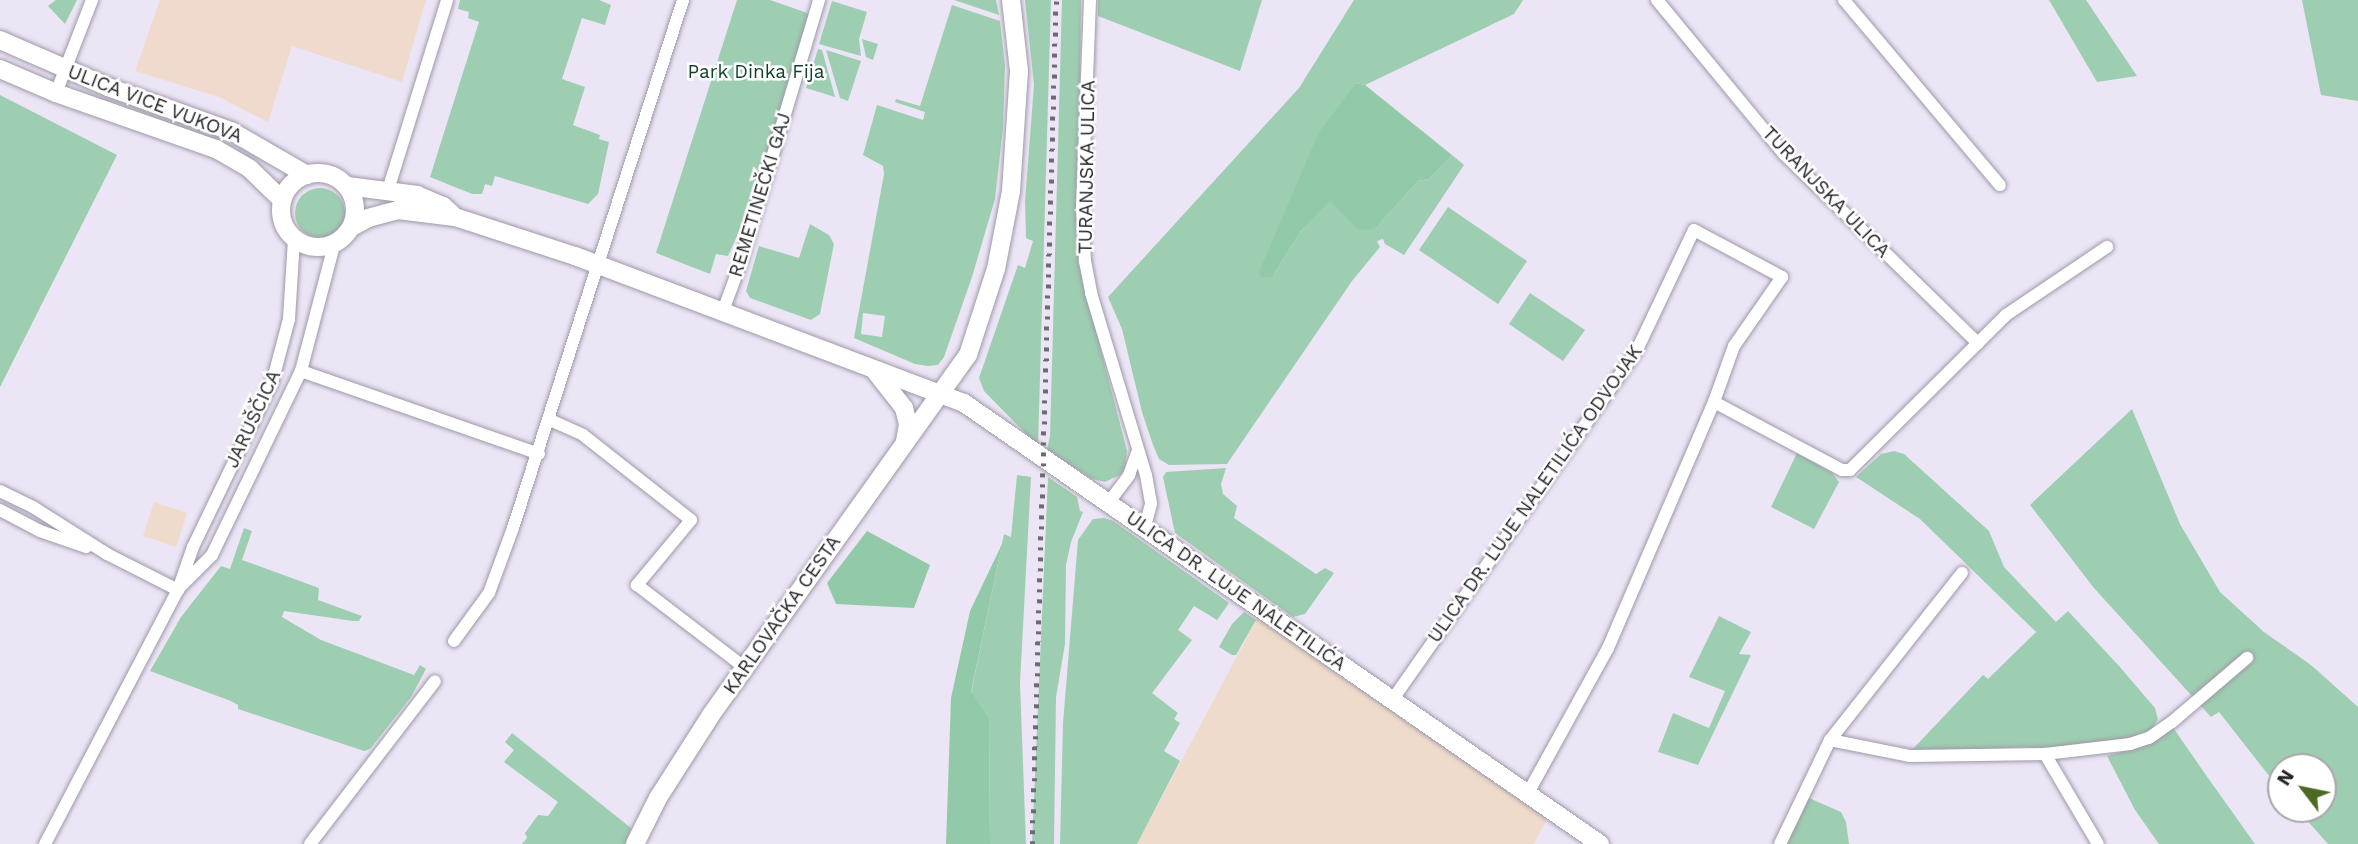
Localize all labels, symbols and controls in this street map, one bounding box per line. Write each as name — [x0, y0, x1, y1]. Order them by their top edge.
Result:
street label: ULICA VICE VUKOVA — [63, 60, 247, 148]
park label: Park Dinka Fija — [687, 61, 825, 83]
street label: TURANJSKA ULICA — [1074, 80, 1100, 254]
street label: REMETINEČKI GAJ — [724, 110, 796, 280]
street label: TURANJSKA ULICA — [1757, 121, 1895, 263]
street label: ULICA DR. LUJE NALETILIĆA ODVOJAK — [1423, 340, 1647, 648]
street label: JARUŠČICA — [220, 366, 286, 472]
street label: ULICA DR. LUJE NALETILIĆA — [1121, 506, 1351, 676]
street label: KARLOVAČKA CESTA — [718, 531, 846, 699]
north arrow — [2267, 753, 2337, 823]
text: N — [2272, 766, 2299, 790]

